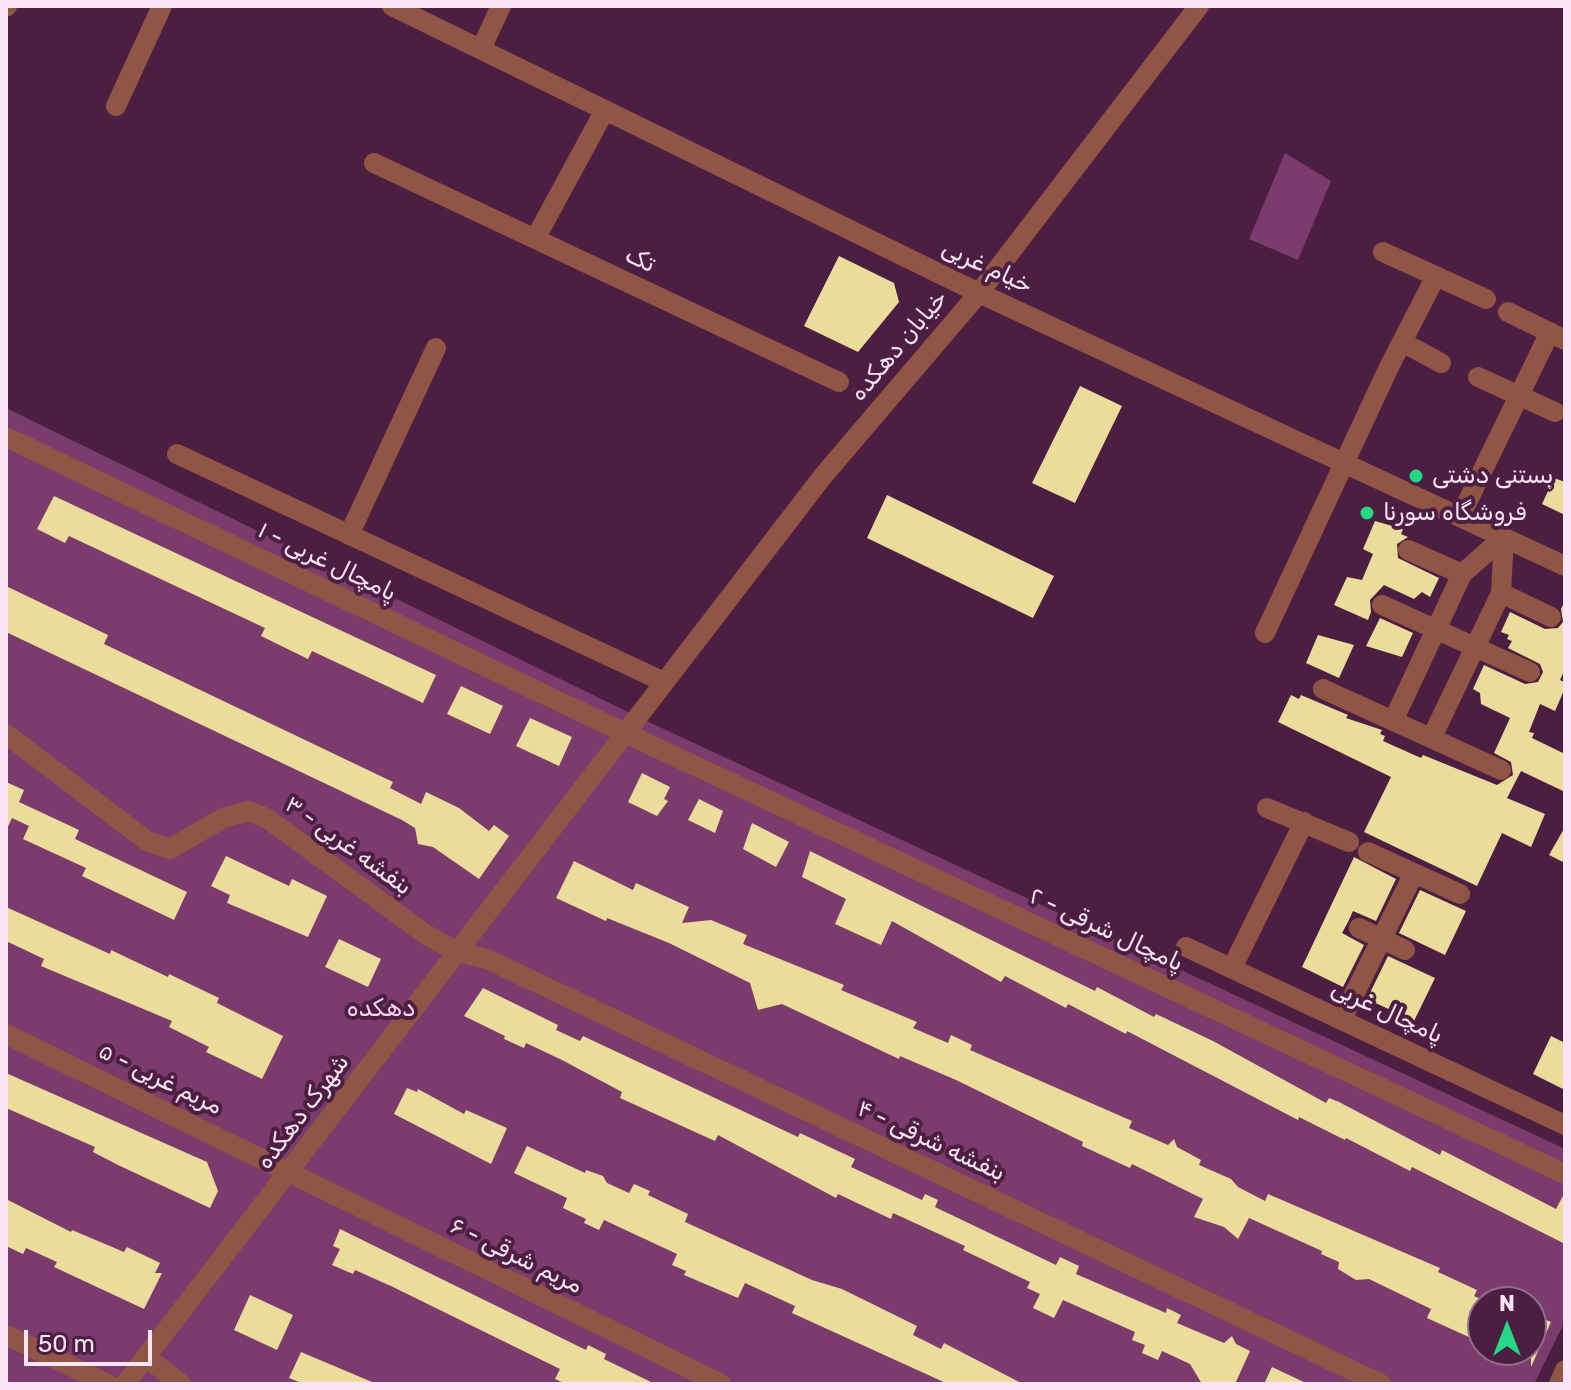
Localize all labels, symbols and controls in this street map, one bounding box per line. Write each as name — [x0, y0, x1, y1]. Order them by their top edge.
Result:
street label: خیام غربی — [937, 234, 1037, 300]
street label: تک — [620, 241, 660, 279]
street label: خیابان دهکده — [844, 285, 954, 407]
place label: بستنی دشتی — [1432, 462, 1553, 490]
marker: بستنی دشتی — [1407, 467, 1425, 485]
place label: فروشگاه سورنا — [1383, 499, 1526, 527]
marker: فروشگاه سورنا — [1358, 504, 1376, 522]
street label: پامچال غربی - ۱ — [253, 516, 401, 608]
street label: بنفشه غربی - ۳ — [279, 790, 417, 902]
street label: پامچال شرقی - ۲ — [1024, 882, 1188, 978]
street label: پامچال غربی — [1327, 974, 1447, 1050]
park label: دهکده — [347, 995, 415, 1023]
street label: مریم غربی - ۵ — [93, 1037, 227, 1121]
street label: شهرک دهکده — [250, 1049, 356, 1175]
street label: بنفشه شرقی - ۴ — [852, 1094, 1010, 1188]
street label: مریم شرقی - ۶ — [445, 1211, 587, 1301]
north arrow — [1467, 1286, 1547, 1366]
text: N — [1499, 1290, 1515, 1317]
scale bar — [28, 1314, 156, 1364]
text: 50 m — [38, 1330, 95, 1358]

